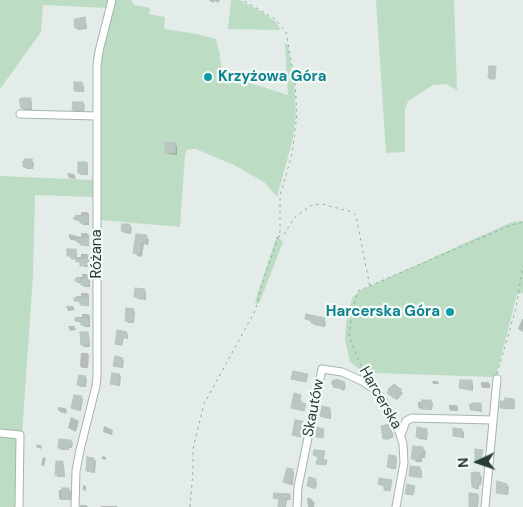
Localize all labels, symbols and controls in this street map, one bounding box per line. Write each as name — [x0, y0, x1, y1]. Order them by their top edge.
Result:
place label: Krzyżowa Góra — [218, 68, 327, 86]
marker: Krzyżowa Góra — [202, 71, 214, 83]
street label: Różana — [88, 229, 106, 279]
place label: Harcerska Góra — [326, 303, 440, 321]
marker: Harcerska Góra — [444, 306, 456, 318]
street label: Harcerska — [355, 363, 405, 433]
street label: Skautów — [300, 377, 328, 439]
north arrow — [453, 437, 503, 487]
text: N — [454, 457, 472, 468]

